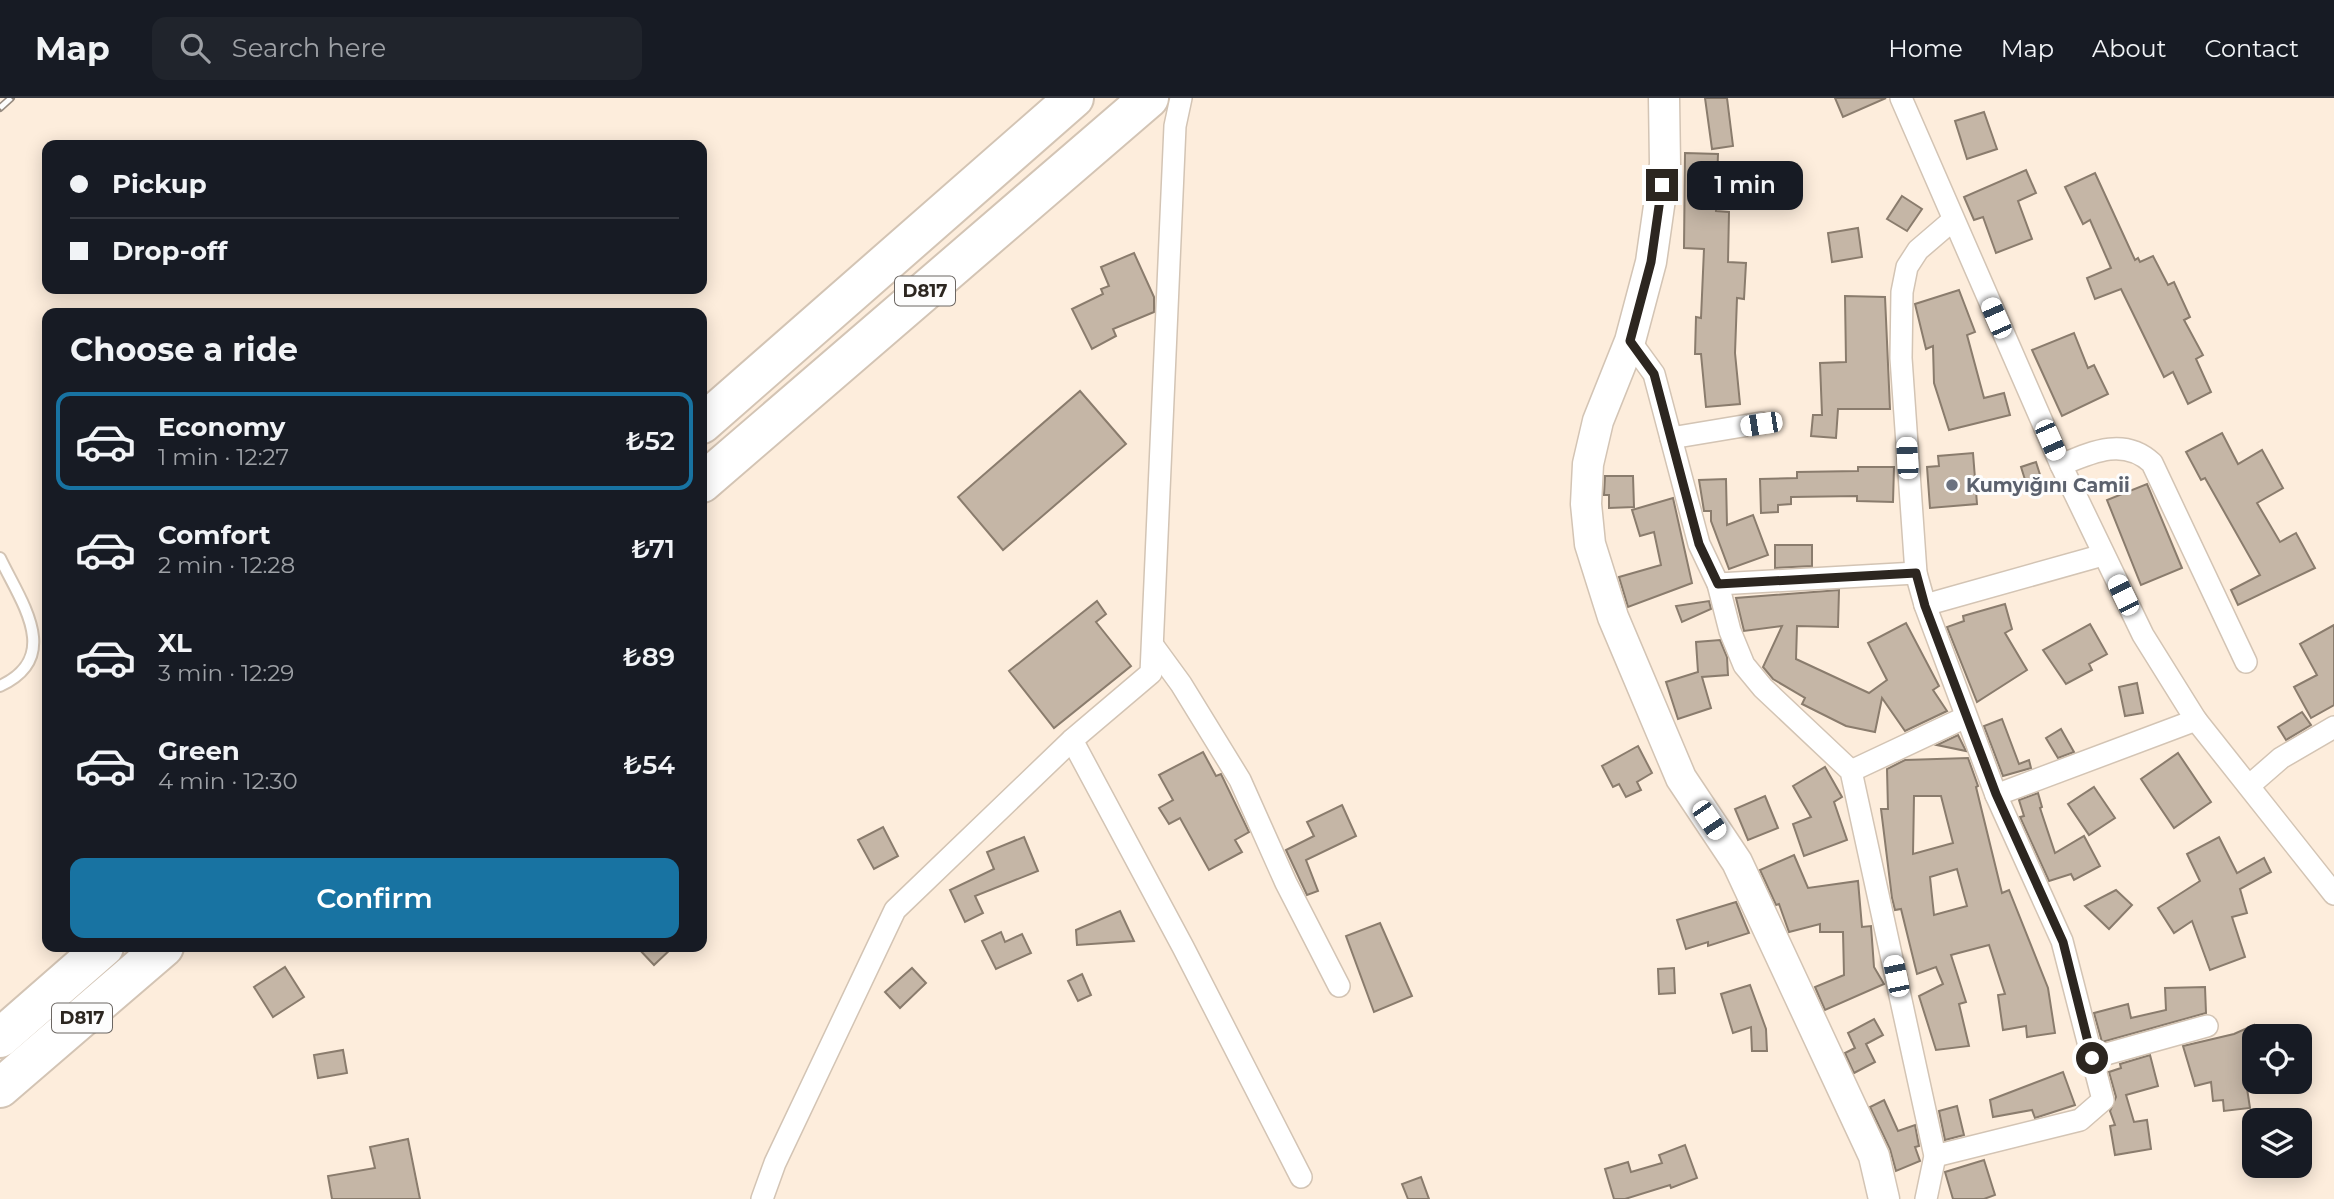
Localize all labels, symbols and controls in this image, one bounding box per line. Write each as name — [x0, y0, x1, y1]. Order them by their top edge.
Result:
search box — [152, 17, 642, 80]
text: Map — [35, 28, 110, 68]
icon: search — [176, 29, 214, 67]
text: Search here — [232, 32, 386, 64]
text: Home — [1888, 34, 1963, 63]
text: Map — [2001, 34, 2054, 63]
text: About — [2092, 34, 2166, 63]
text: Contact — [2204, 34, 2299, 63]
callout: 1 min — [1686, 160, 1802, 210]
text: Pickup — [112, 168, 207, 200]
route end — [1646, 169, 1678, 201]
text: 1 min — [1714, 171, 1776, 199]
text: Drop-off — [112, 235, 227, 267]
road number: D817 — [895, 276, 955, 306]
car — [1978, 295, 2015, 341]
text: Choose a ride — [70, 330, 298, 369]
icon: car — [74, 410, 137, 473]
car — [1739, 410, 1784, 438]
text: Economy — [158, 411, 285, 443]
car — [2032, 417, 2069, 463]
text: ₺52 — [626, 425, 675, 457]
car — [1896, 436, 1919, 480]
text: 1 min · 12:27 — [158, 443, 289, 471]
place label: Kumyığını Camii — [1966, 474, 2130, 497]
marker: Kumyığını Camii — [1944, 477, 1960, 493]
icon: car — [74, 518, 137, 581]
text: Comfort — [158, 519, 270, 551]
text: ₺71 — [631, 533, 675, 565]
text: 2 min · 12:28 — [158, 551, 295, 579]
car — [2105, 572, 2142, 618]
icon: car — [74, 626, 137, 689]
text: XL — [158, 627, 192, 659]
text: ₺89 — [623, 641, 675, 673]
text: 3 min · 12:29 — [158, 659, 294, 687]
icon: car — [74, 734, 137, 797]
text: Green — [158, 735, 240, 767]
text: ₺54 — [623, 749, 675, 781]
text: 4 min · 12:30 — [158, 767, 298, 795]
car — [1689, 797, 1730, 843]
button: Confirm — [70, 858, 679, 938]
car — [1882, 953, 1911, 999]
road number: D817 — [52, 1003, 112, 1032]
map controls — [2242, 1024, 2312, 1178]
button: locate — [2242, 1024, 2312, 1094]
route start — [2076, 1042, 2108, 1074]
button: layers — [2242, 1108, 2312, 1178]

